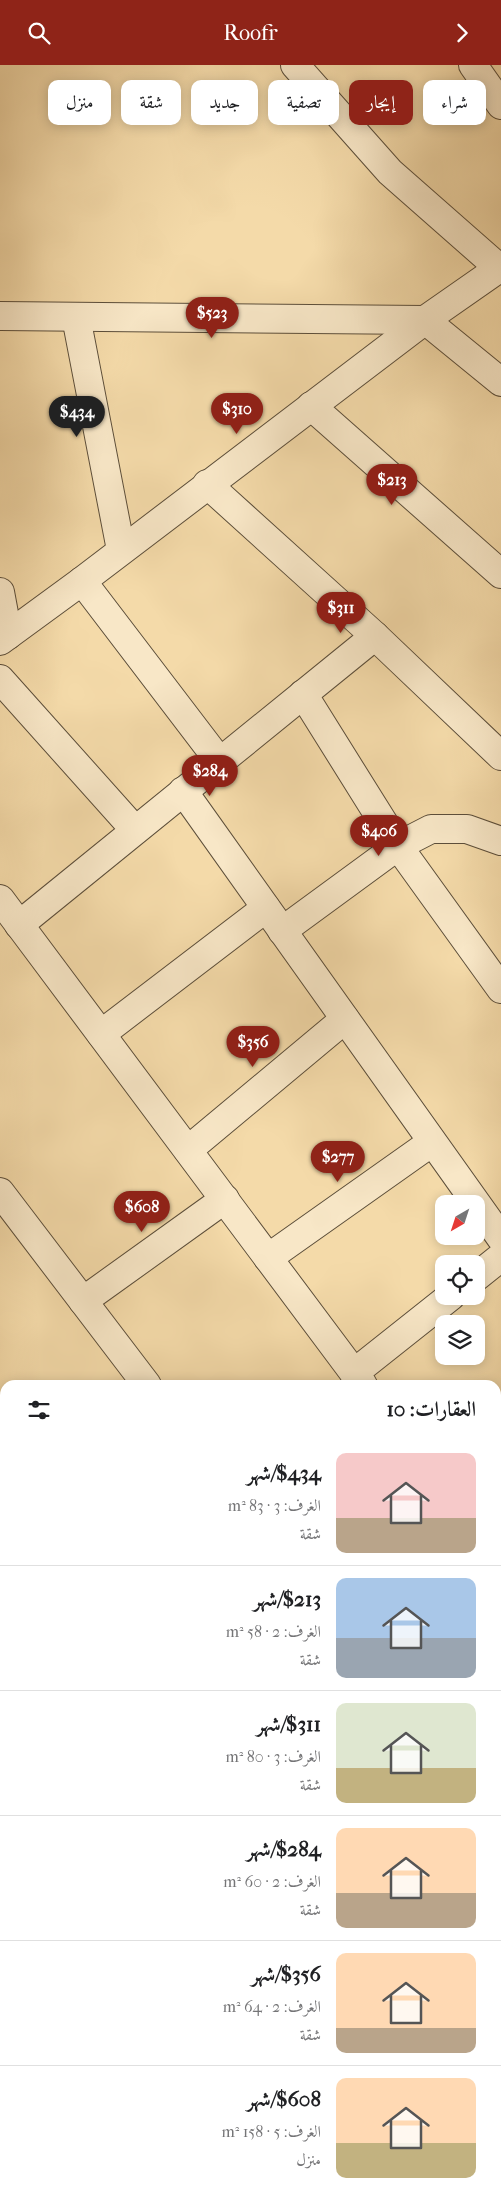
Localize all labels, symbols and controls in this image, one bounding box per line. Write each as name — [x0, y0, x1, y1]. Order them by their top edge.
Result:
icon: search — [25, 19, 53, 47]
icon: forward — [448, 19, 476, 47]
text: Roofr — [223, 20, 278, 46]
chip: منزل — [48, 80, 111, 125]
chip: شقة — [121, 80, 181, 125]
chip: جديد — [191, 80, 258, 125]
chip: تصفية — [268, 80, 339, 125]
chip: إيجار — [349, 80, 413, 125]
chip: شراء — [423, 80, 486, 125]
pin: $523 — [182, 297, 242, 339]
text: $523 — [197, 303, 227, 322]
pin: $310 — [207, 393, 267, 435]
pin: $434 — [47, 395, 107, 438]
text: $310 — [222, 399, 252, 418]
text: $434 — [60, 402, 94, 421]
pin: $213 — [362, 463, 422, 506]
text: $213 — [377, 470, 407, 489]
pin: $311 — [311, 591, 371, 634]
text: $311 — [328, 598, 354, 617]
pin: $284 — [180, 755, 240, 797]
text: $284 — [193, 761, 227, 780]
pin: $406 — [349, 815, 409, 857]
text: $406 — [361, 821, 397, 840]
pin: $356 — [223, 1025, 283, 1068]
text: $356 — [238, 1032, 268, 1051]
pin: $277 — [308, 1141, 368, 1183]
text: $277 — [322, 1147, 354, 1166]
pin: $608 — [112, 1191, 172, 1233]
north arrow — [435, 1195, 485, 1245]
map controls — [435, 1195, 485, 1365]
text: $608 — [125, 1197, 159, 1216]
button: locate — [435, 1255, 485, 1305]
button: layers — [435, 1315, 485, 1365]
icon: filters — [25, 1396, 53, 1424]
text: العقارات: 10 — [386, 1397, 476, 1421]
text: $434/شهر — [247, 1461, 321, 1485]
icon: home — [376, 1473, 436, 1533]
text: الغرف: 3 · 83 m² — [228, 1496, 321, 1515]
text: شقة — [300, 1524, 321, 1543]
text: $213/شهر — [253, 1587, 321, 1611]
icon: home — [376, 1598, 436, 1658]
text: الغرف: 2 · 58 m² — [226, 1622, 321, 1641]
text: شقة — [300, 1650, 321, 1669]
text: $311/شهر — [257, 1712, 321, 1736]
icon: home — [376, 1723, 436, 1783]
text: الغرف: 3 · 80 m² — [226, 1747, 321, 1766]
text: شقة — [300, 1775, 321, 1794]
text: $284/شهر — [247, 1837, 321, 1861]
icon: home — [376, 1848, 436, 1908]
text: الغرف: 2 · 60 m² — [223, 1872, 321, 1891]
text: شقة — [300, 1900, 321, 1919]
text: $356/شهر — [251, 1962, 321, 1986]
icon: home — [376, 1973, 436, 2033]
text: الغرف: 2 · 64 m² — [223, 1997, 321, 2016]
text: شقة — [300, 2025, 321, 2044]
text: $608/شهر — [247, 2087, 321, 2111]
icon: home — [376, 2098, 436, 2158]
text: الغرف: 5 · 158 m² — [221, 2122, 321, 2141]
text: منزل — [296, 2150, 321, 2169]

